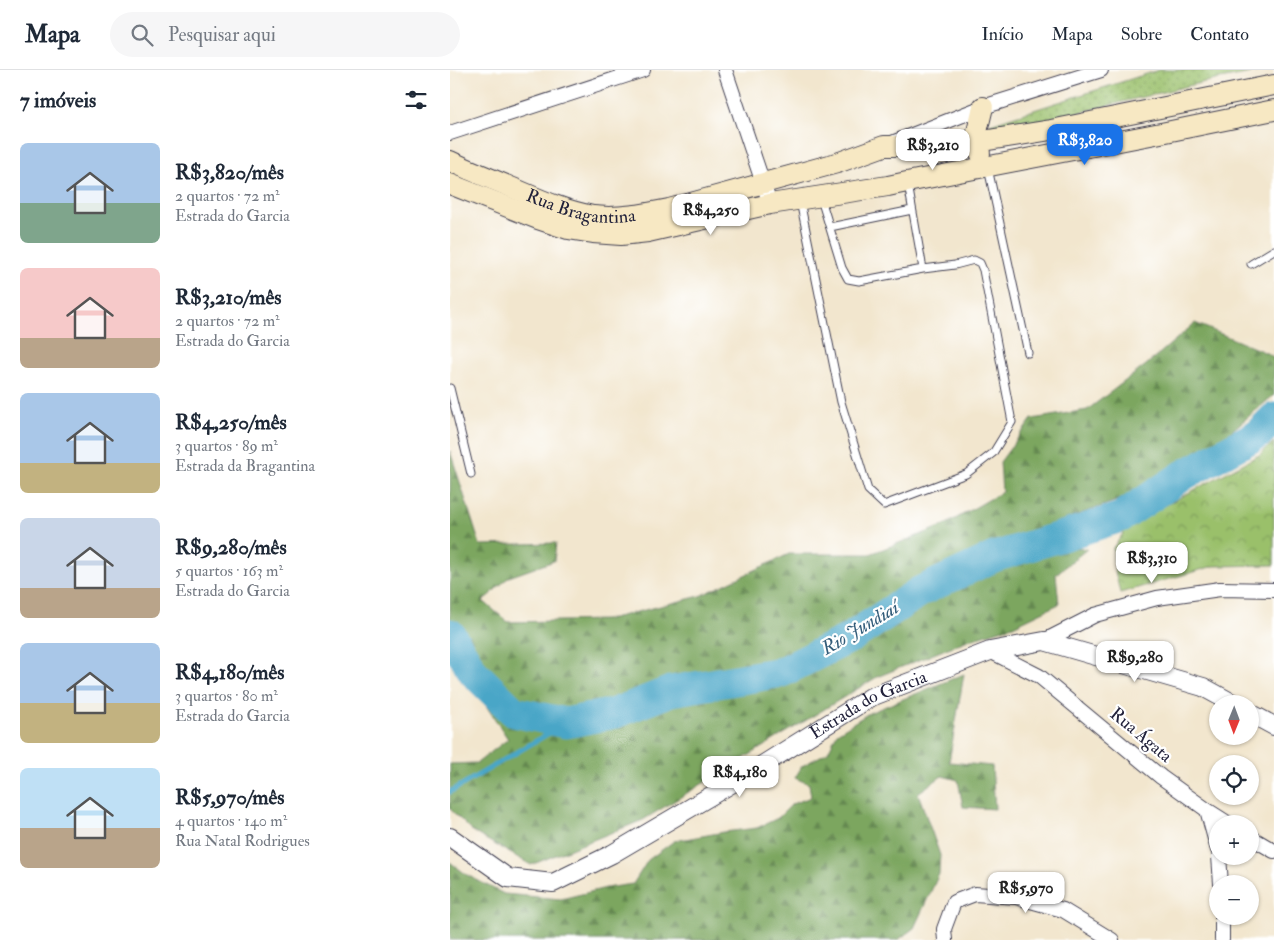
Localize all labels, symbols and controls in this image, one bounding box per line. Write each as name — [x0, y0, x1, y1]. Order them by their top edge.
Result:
search box — [110, 12, 460, 57]
text: Mapa — [25, 19, 80, 50]
icon: search — [128, 21, 156, 49]
text: Pesquisar aqui — [168, 23, 276, 47]
text: Início — [982, 23, 1023, 46]
text: Mapa — [1051, 23, 1093, 46]
text: Sobre — [1121, 23, 1162, 46]
text: Contato — [1190, 23, 1249, 46]
icon: filters — [402, 86, 430, 114]
text: 7 imóveis — [20, 87, 96, 114]
pin: R$3,820 — [1039, 124, 1131, 166]
pin: R$3,210 — [887, 128, 979, 171]
text: R$3,820 — [1058, 130, 1112, 150]
text: R$3,210 — [907, 135, 959, 155]
text: R$3,820/mês — [175, 159, 284, 186]
icon: home — [60, 163, 120, 223]
street label: Rua Bragantina — [523, 183, 637, 228]
text: 2 quartos · 72 m² — [175, 186, 280, 206]
pin: R$4,250 — [665, 194, 757, 236]
text: R$4,250 — [683, 200, 739, 220]
text: Estrada do Garcia — [175, 206, 290, 226]
text: R$3,210/mês — [175, 284, 281, 311]
icon: home — [60, 288, 120, 348]
text: 2 quartos · 72 m² — [175, 311, 280, 331]
text: Estrada do Garcia — [175, 331, 290, 351]
text: R$4,250/mês — [175, 409, 287, 436]
icon: home — [60, 413, 120, 473]
text: 3 quartos · 89 m² — [175, 436, 278, 456]
text: Estrada da Bragantina — [175, 456, 315, 476]
text: R$9,280/mês — [175, 534, 287, 561]
icon: home — [60, 538, 120, 598]
pin: R$3,310 — [1106, 542, 1198, 584]
text: R$3,310 — [1127, 548, 1177, 568]
text: 5 quartos · 163 m² — [175, 561, 283, 581]
text: Estrada do Garcia — [175, 581, 290, 601]
water label: Rio Jundiaí — [816, 594, 906, 661]
pin: R$9,280 — [1089, 640, 1181, 683]
text: R$9,280 — [1107, 647, 1163, 667]
text: R$4,180/mês — [175, 659, 284, 686]
icon: home — [60, 663, 120, 723]
street label: Estrada do Garcia — [805, 665, 930, 744]
text: 3 quartos · 80 m² — [175, 686, 278, 706]
north arrow — [1209, 695, 1259, 745]
map controls — [1209, 695, 1259, 925]
street label: Rua Ágata — [1105, 702, 1177, 768]
text: Estrada do Garcia — [175, 706, 290, 726]
button: locate — [1209, 755, 1259, 805]
pin: R$4,180 — [694, 756, 786, 798]
text: R$4,180 — [713, 762, 767, 782]
text: R$5,970/mês — [175, 784, 285, 811]
icon: home — [60, 788, 120, 848]
text: 4 quartos · 140 m² — [175, 811, 287, 831]
button: + — [1209, 815, 1259, 865]
text: Rua Natal Rodrigues — [175, 831, 310, 851]
pin: R$5,970 — [980, 872, 1072, 914]
button: − — [1209, 875, 1259, 925]
text: R$5,970 — [999, 878, 1053, 898]

